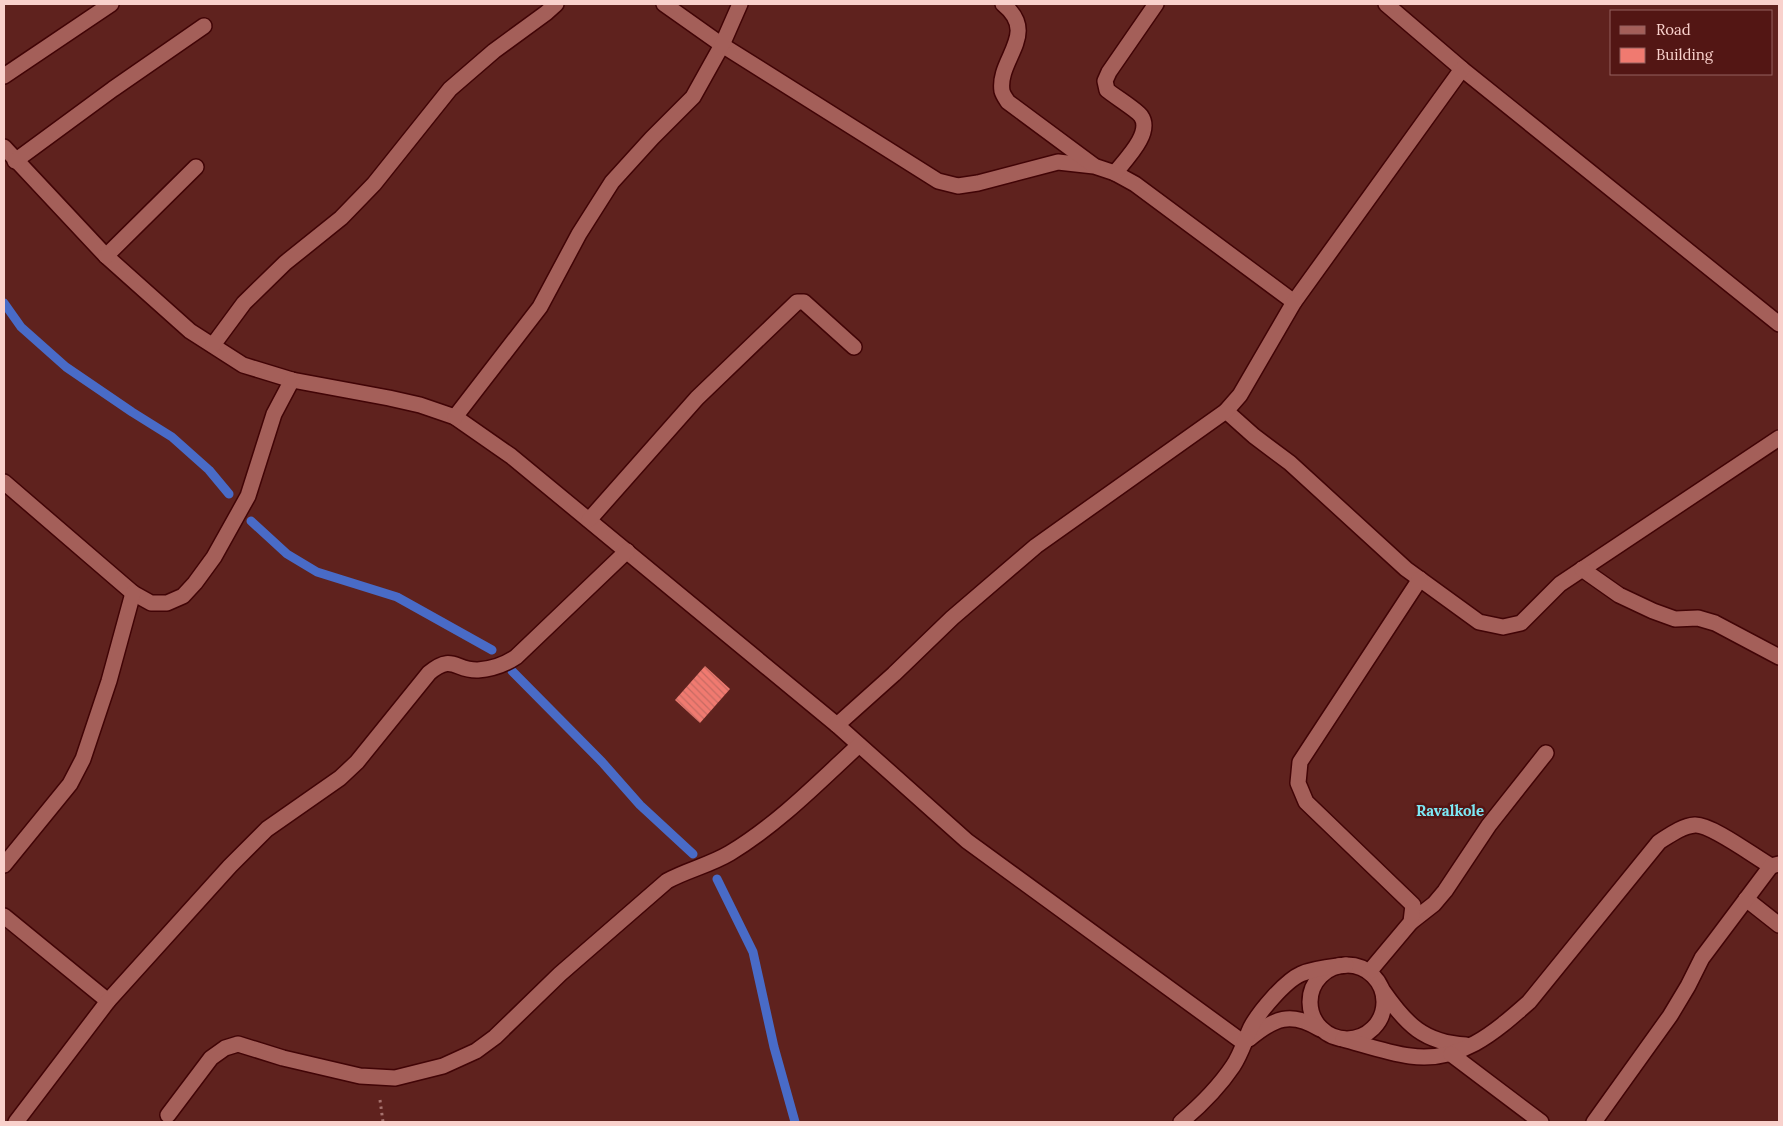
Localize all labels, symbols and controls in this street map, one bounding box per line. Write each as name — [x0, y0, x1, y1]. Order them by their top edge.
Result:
legend — [1610, 10, 1773, 75]
text: Road — [1656, 20, 1691, 39]
text: Building — [1656, 45, 1714, 64]
district label: Ravalkole — [1416, 801, 1484, 820]

